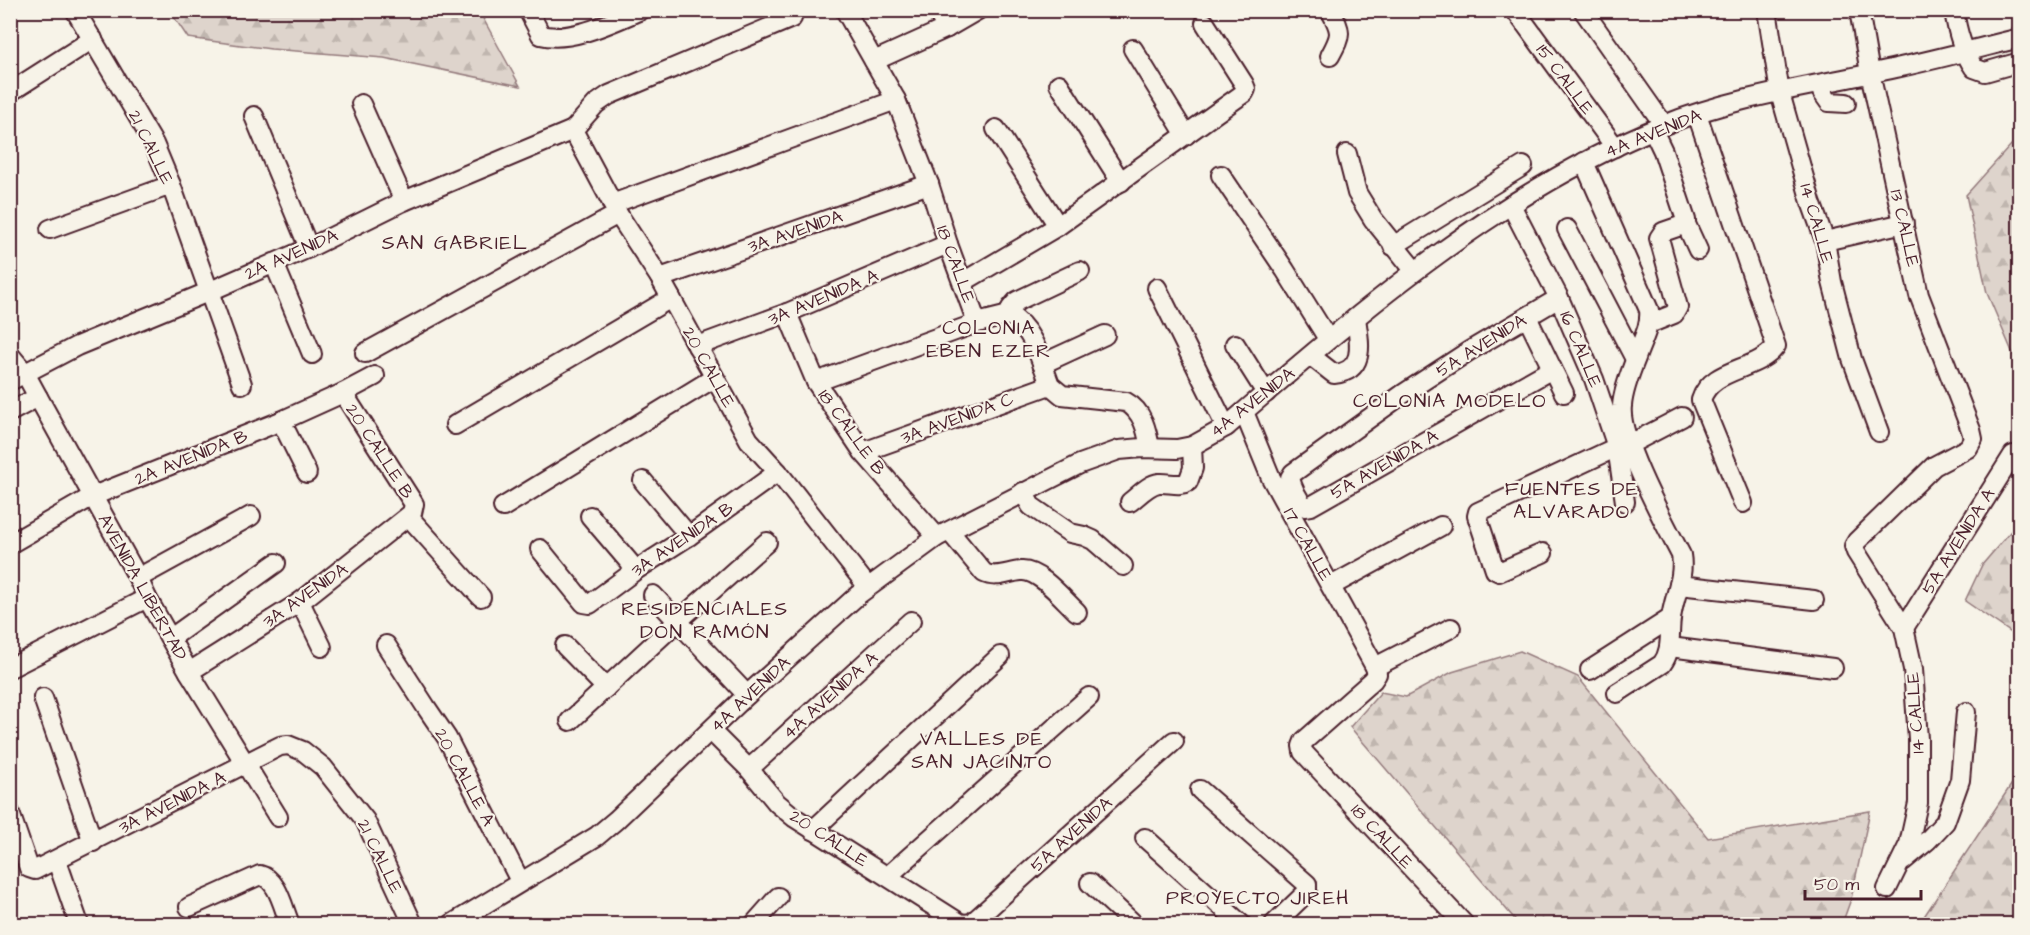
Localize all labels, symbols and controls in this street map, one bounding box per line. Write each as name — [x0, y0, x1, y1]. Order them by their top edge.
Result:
street label: 15 CALLE — [1530, 39, 1599, 120]
street label: 4A AVENIDA — [1601, 103, 1705, 164]
street label: 21 CALLE — [122, 106, 179, 189]
street label: 14 CALLE — [1793, 180, 1840, 266]
street label: 13 CALLE — [1884, 187, 1926, 270]
street label: 3A AVENIDA — [744, 203, 846, 259]
street label: 18 CALLE — [930, 222, 981, 307]
street label: 2A AVENIDA — [241, 223, 342, 286]
district label: SAN GABRIEL — [382, 229, 528, 257]
street label: 3A AVENIDA A — [764, 263, 883, 332]
street label: 16 CALLE — [1553, 307, 1608, 392]
street label: 5A AVENIDA — [1431, 308, 1532, 383]
district label: COLONIA EBEN EZER — [926, 314, 1052, 365]
street label: 20 CALLE — [676, 322, 741, 412]
street label: 4A AVENIDA — [1205, 361, 1300, 444]
street label: 18 CALLE B — [812, 384, 892, 481]
street label: 3A AVENIDA C — [897, 386, 1017, 450]
district label: COLONIA MODELO — [1353, 387, 1547, 415]
street label: 20 CALLE B — [339, 399, 420, 504]
street label: 2A AVENIDA B — [131, 423, 252, 491]
street label: 5A AVENIDA A — [1326, 423, 1443, 505]
district label: FUENTES DE ALVARADO — [1505, 475, 1639, 526]
street label: 5A AVENIDA A — [1916, 483, 2001, 599]
street label: 3A AVENIDA B — [626, 496, 739, 583]
street label: 17 CALLE — [1277, 503, 1338, 586]
street label: AVENIDA LIBERTAD — [92, 510, 193, 665]
street label: 3A AVENIDA — [258, 557, 353, 634]
district label: RESIDENCIALES DON RAMÓN — [621, 595, 789, 646]
street label: 4A AVENIDA A — [777, 645, 884, 745]
street label: 4A AVENIDA — [705, 650, 796, 738]
street label: 14 CALLE — [1900, 671, 1931, 755]
street label: 20 CALLE A — [428, 724, 501, 831]
district label: VALLES DE SAN JACINTO — [911, 725, 1053, 776]
street label: 3A AVENIDA A — [114, 764, 231, 840]
street label: 5A AVENIDA — [1025, 791, 1118, 878]
street label: 18 CALLE — [1345, 798, 1419, 875]
street label: 20 CALLE — [785, 804, 873, 873]
street label: 21 CALLE — [351, 815, 408, 898]
scale bar — [1805, 863, 1920, 901]
text: 50 m — [1814, 872, 1859, 897]
district label: PROYECTO JIREH — [1166, 884, 1350, 912]

